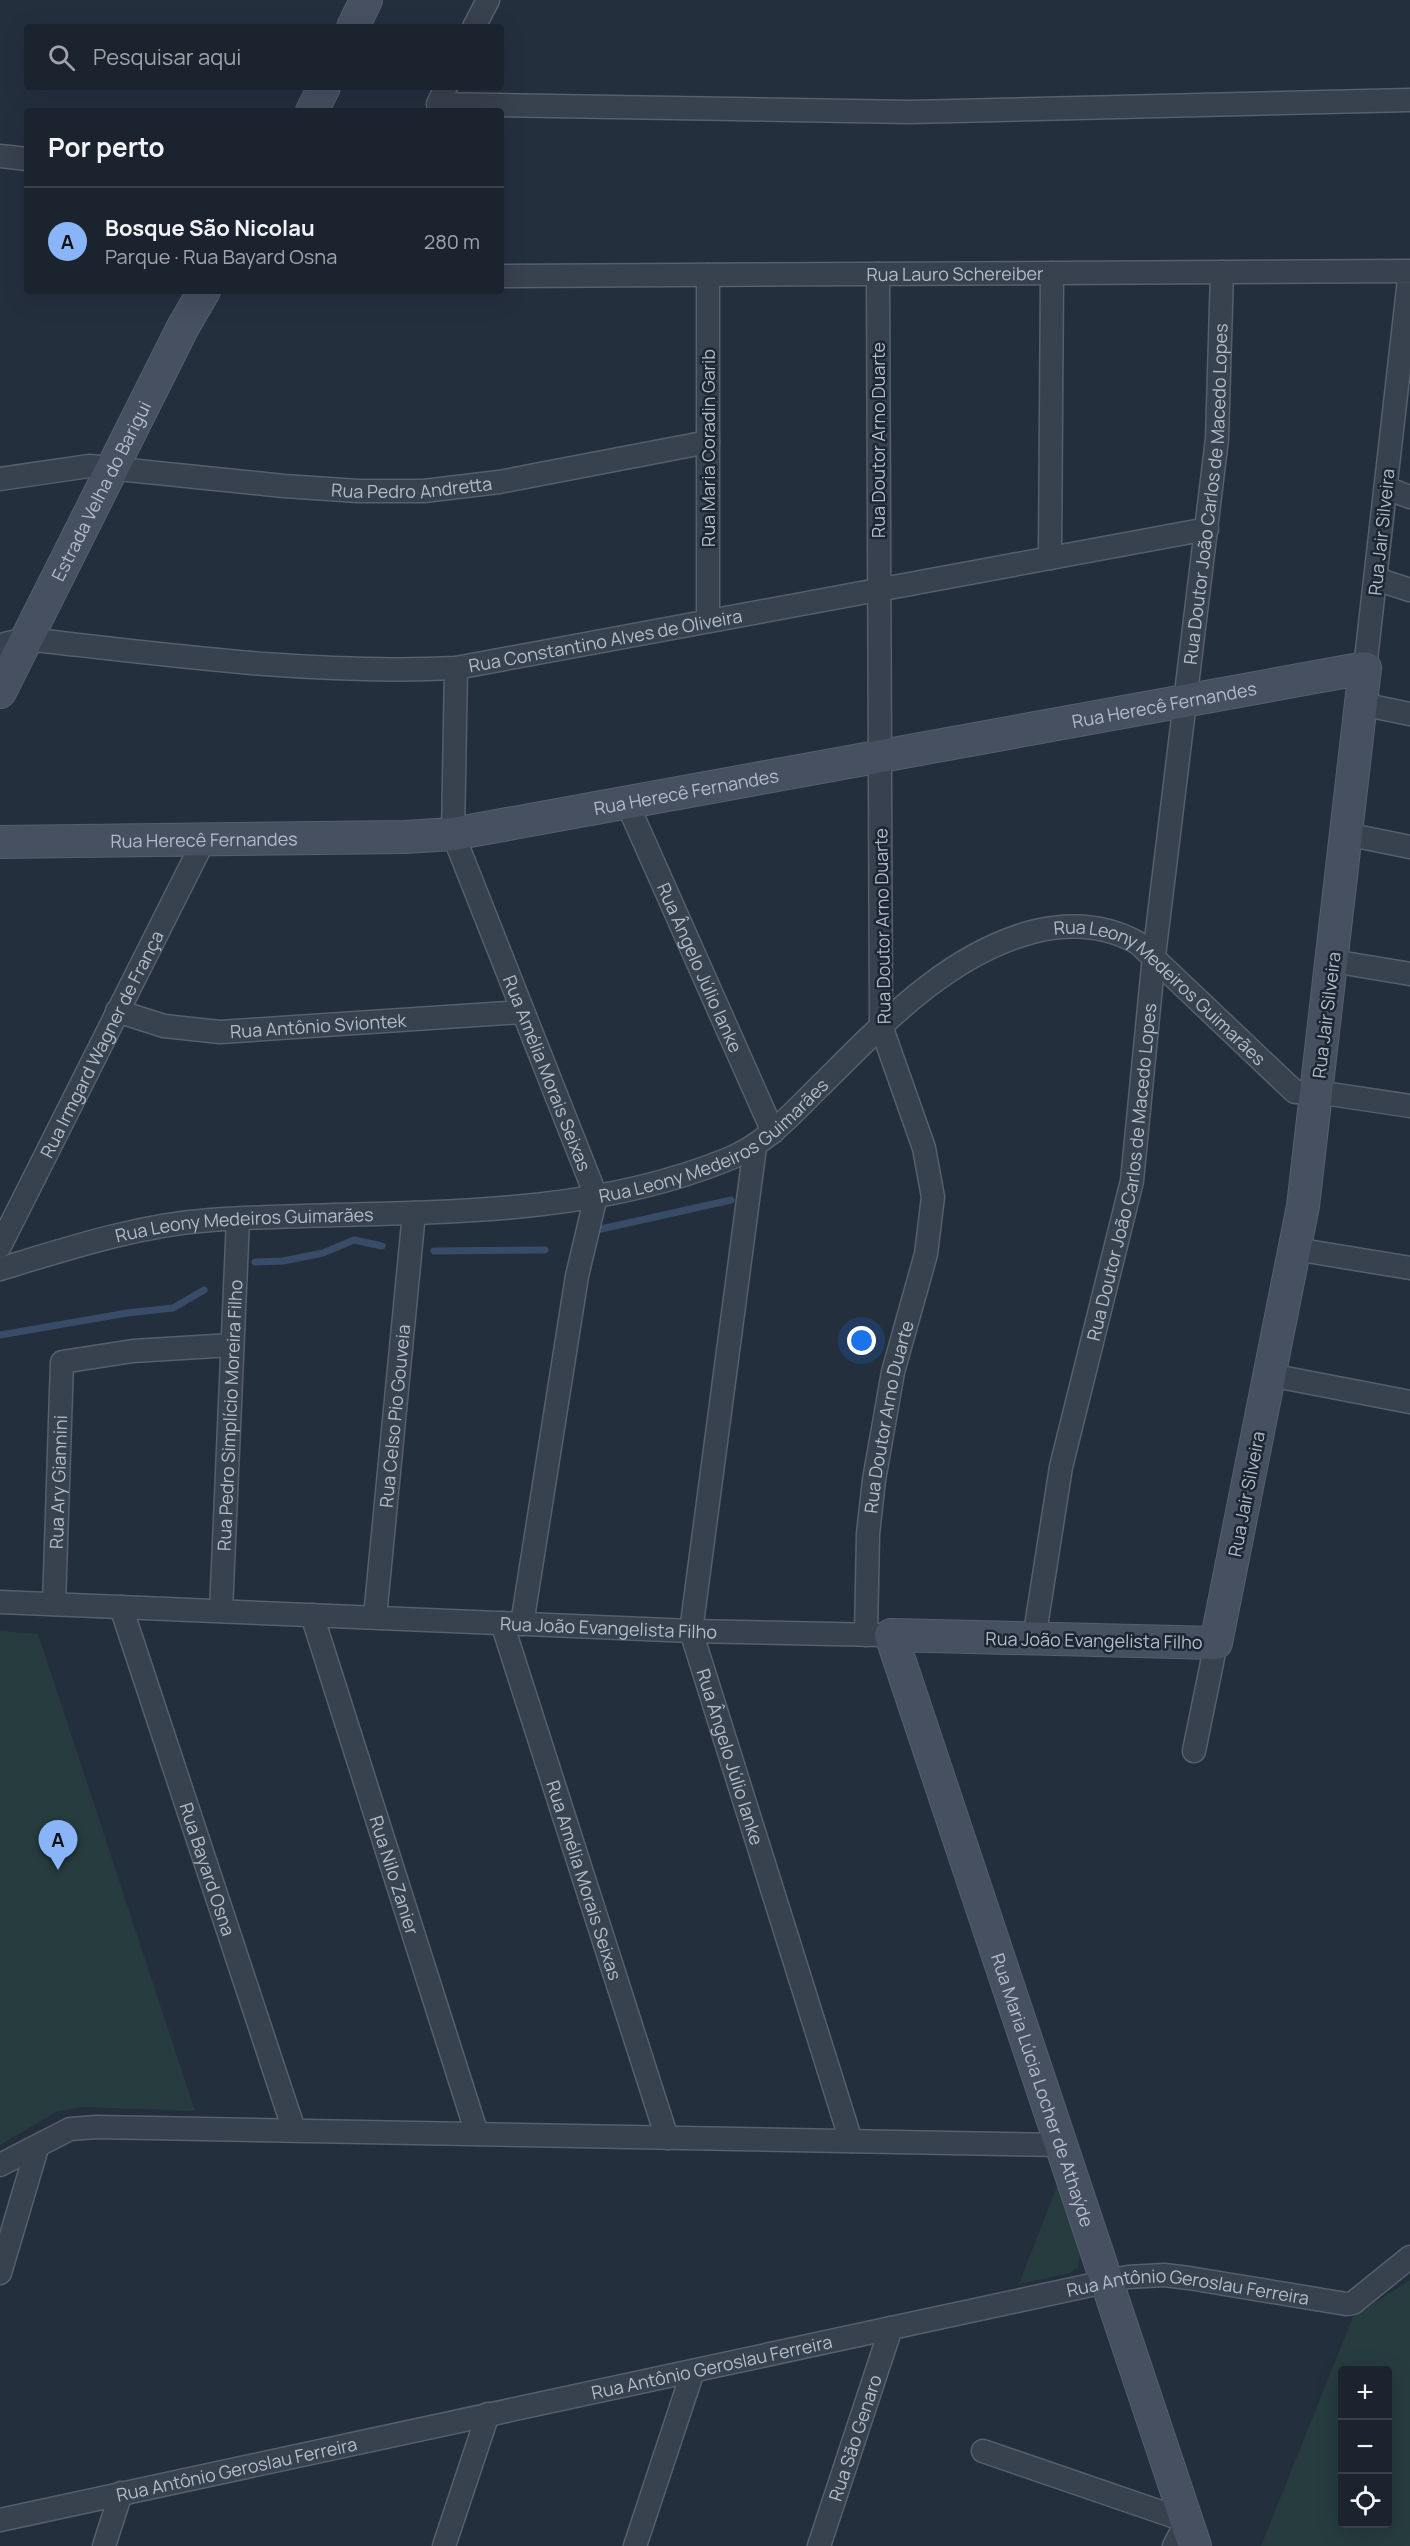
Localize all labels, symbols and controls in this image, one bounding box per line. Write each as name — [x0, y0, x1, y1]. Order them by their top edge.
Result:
search box — [24, 24, 504, 90]
icon: search — [45, 41, 78, 74]
text: Pesquisar aqui — [93, 42, 241, 72]
text: Por perto — [48, 129, 165, 165]
text: Bosque São Nicolau — [105, 213, 315, 243]
text: A — [61, 228, 74, 255]
text: 280 m — [424, 228, 480, 255]
text: Parque · Rua Bayard Osna — [105, 243, 337, 270]
street label: Rua Lauro Schereiber — [866, 261, 1044, 286]
street label: Rua Doutor João Carlos de Macedo Lopes — [1178, 323, 1232, 666]
street label: Rua Doutor Arno Duarte — [866, 342, 890, 538]
street label: Rua Maria Coradin Garib — [696, 349, 720, 547]
street label: Estrada Velha do Barigui — [46, 397, 156, 585]
street label: Rua Jair Silveira — [1362, 467, 1400, 597]
street label: Rua Pedro Andretta — [331, 471, 493, 503]
street label: Rua Constantino Alves de Oliveira — [467, 603, 744, 677]
street label: Rua Herecê Fernandes — [1070, 676, 1258, 733]
street label: Rua Herecê Fernandes — [592, 763, 780, 820]
street label: Rua Herecê Fernandes — [110, 826, 298, 853]
street label: Rua Doutor Arno Duarte — [868, 828, 896, 1024]
street label: Rua Ângelo Júlio Ianke — [652, 879, 748, 1056]
street label: Rua Leony Medeiros Guimarães — [1053, 914, 1271, 1070]
street label: Rua Irmgard Wagner de França — [34, 926, 169, 1162]
street label: Rua Jair Silveira — [1306, 950, 1346, 1080]
street label: Rua Amélia Morais Seixas — [498, 972, 597, 1174]
street label: Rua Doutor João Carlos de Macedo Lopes — [1081, 1002, 1161, 1343]
street label: Rua Antônio Sviontek — [229, 1008, 408, 1043]
street label: Rua Leony Medeiros Guimarães — [597, 1073, 833, 1208]
street label: Rua Leony Medeiros Guimarães — [113, 1202, 374, 1247]
street label: Rua Pedro Simplício Moreira Filho — [212, 1279, 247, 1551]
street label: Rua Doutor Arno Duarte — [858, 1318, 919, 1515]
street label: Rua Celso Pio Gouveia — [374, 1323, 415, 1509]
your location — [847, 1326, 876, 1355]
street label: Rua Ary Giannini — [44, 1415, 72, 1549]
street label: Rua Jair Silveira — [1222, 1429, 1270, 1559]
street label: Rua João Evangelista Filho — [499, 1611, 717, 1644]
street label: Rua João Evangelista Filho — [985, 1626, 1203, 1654]
street label: Rua Ângelo Júlio Ianke — [692, 1666, 769, 1848]
street label: Rua Amélia Morais Seixas — [541, 1777, 628, 1983]
street label: Rua Bayard Osna — [174, 1799, 241, 1939]
street label: Rua Nilo Zanier — [365, 1813, 425, 1938]
pin: A — [38, 1820, 78, 1870]
street label: Rua Maria Lúcia Locher de Athaýde — [986, 1950, 1100, 2230]
street label: Rua Antônio Geroslau Ferreira — [1064, 2263, 1311, 2310]
street label: Rua Antônio Geroslau Ferreira — [589, 2329, 834, 2404]
map controls — [1338, 2366, 1392, 2528]
button: + — [1338, 2366, 1392, 2420]
street label: Rua São Genaro — [823, 2371, 887, 2504]
button: − — [1338, 2420, 1392, 2474]
street label: Rua Antônio Geroslau Ferreira — [114, 2431, 359, 2507]
button: locate — [1338, 2474, 1392, 2528]

